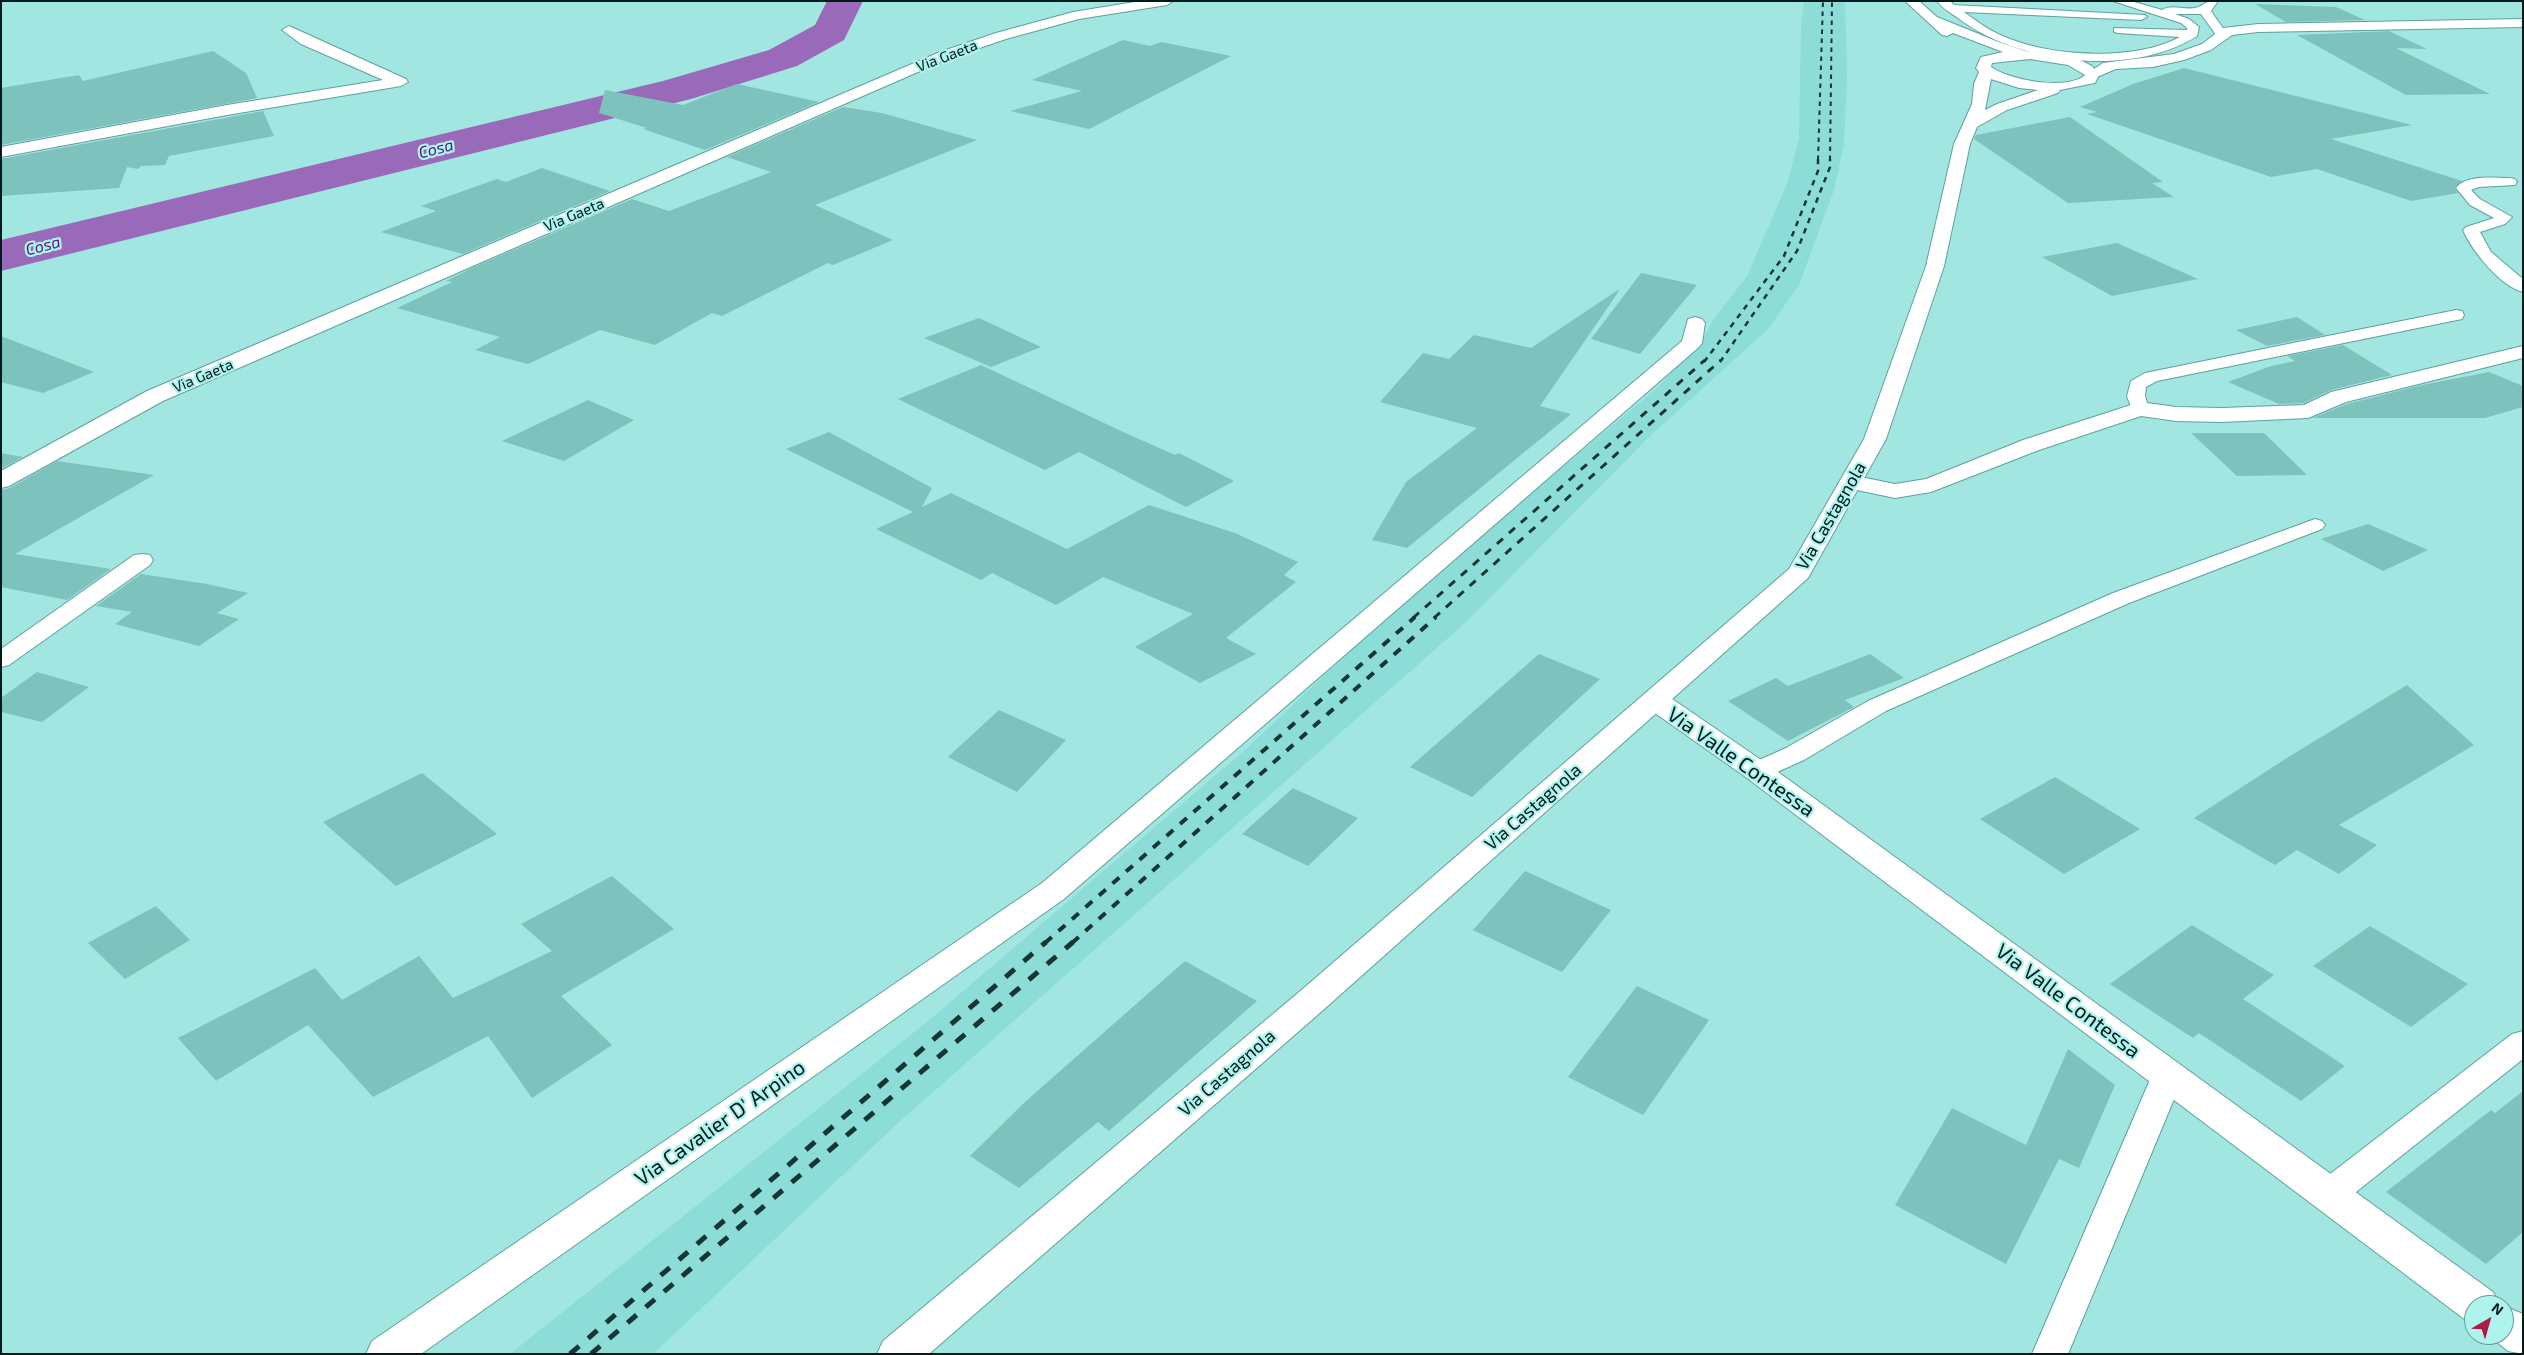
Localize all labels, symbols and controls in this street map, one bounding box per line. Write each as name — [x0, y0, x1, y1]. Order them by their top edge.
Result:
street label: Via Gaeta — [914, 36, 980, 76]
water label: Cosa — [417, 135, 455, 163]
street label: Via Gaeta — [541, 194, 607, 236]
water label: Cosa — [24, 232, 62, 260]
street label: Via Gaeta — [170, 355, 236, 397]
street label: Via Castagnola — [1791, 458, 1871, 574]
street label: Via Valle Contessa — [1662, 702, 1820, 822]
street label: Via Castagnola — [1480, 759, 1586, 855]
street label: Via Valle Contessa — [1991, 938, 2145, 1064]
street label: Via Castagnola — [1174, 1025, 1280, 1121]
street label: Via Cavalier D' Arpino — [630, 1055, 810, 1191]
north arrow — [2464, 1295, 2514, 1345]
text: N — [2489, 1299, 2507, 1318]

